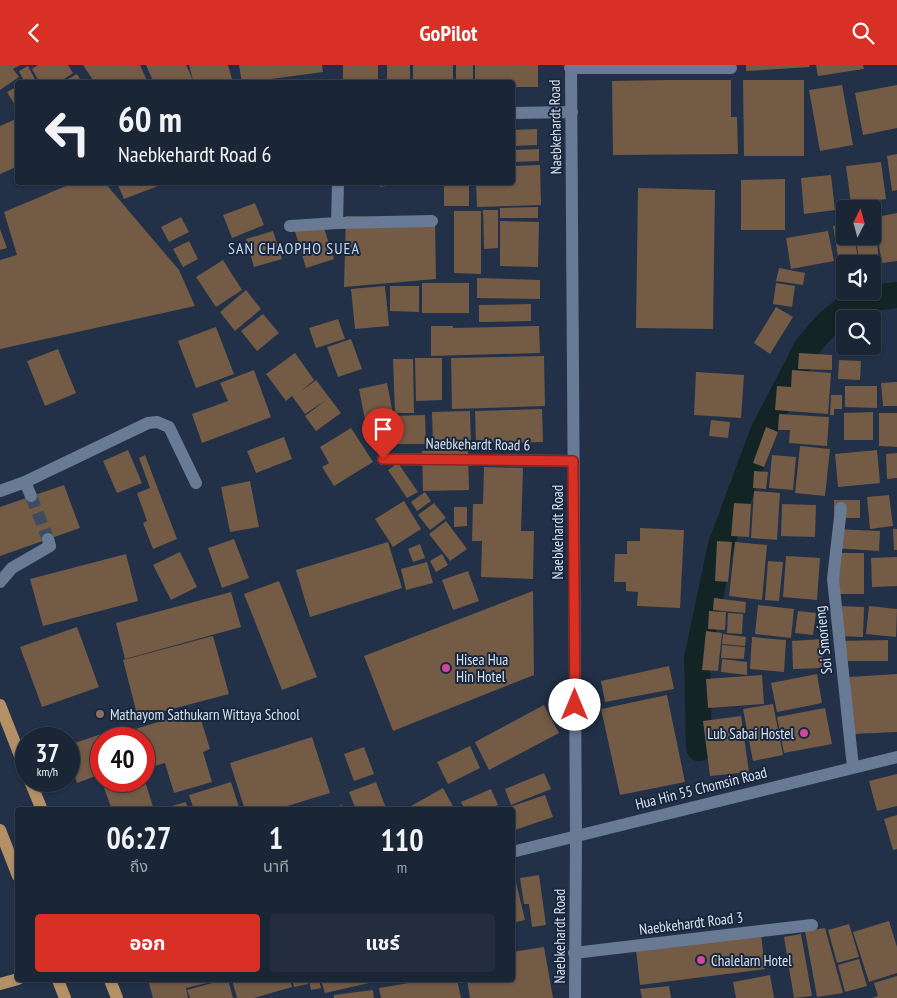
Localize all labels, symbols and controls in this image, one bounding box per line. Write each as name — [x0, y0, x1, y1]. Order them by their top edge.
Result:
icon: back — [20, 19, 48, 47]
text: GoPilot — [420, 19, 477, 47]
icon: search — [849, 19, 877, 47]
street label: Naebkehardt Road — [545, 79, 565, 175]
text: 60 m — [118, 96, 182, 142]
icon: left — [35, 100, 100, 165]
text: Naebkehardt Road 6 — [118, 140, 272, 168]
north arrow — [836, 200, 881, 245]
map controls — [836, 200, 881, 355]
district label: SAN CHAOPHO SUEA — [228, 238, 360, 258]
button: sound — [836, 255, 881, 300]
button: search — [836, 310, 881, 355]
pin — [362, 408, 404, 459]
icon: arrive — [369, 415, 397, 443]
street label: Naebkehardt Road 6 — [426, 434, 531, 454]
street label: Naebkehardt Road — [548, 485, 567, 579]
street label: Soi Smorieng — [810, 605, 836, 675]
place label: Hisea Hua Hin Hotel — [456, 650, 508, 686]
marker: Hisea Hua Hin Hotel — [440, 662, 452, 674]
position arrow — [548, 678, 600, 730]
place label: Mathayom Sathukarn Wittaya School — [110, 705, 300, 724]
marker: Mathayom Sathukarn Wittaya School — [94, 708, 106, 720]
place label: Lub Sabai Hostel — [707, 724, 794, 743]
speed limit sign: 40 — [90, 727, 155, 792]
marker: Lub Sabai Hostel — [798, 727, 810, 739]
text: 37 — [36, 737, 59, 769]
street label: Hua Hin 55 Chomsin Road — [633, 762, 769, 814]
text: km/h — [37, 764, 58, 779]
text: 06:27 — [107, 818, 171, 857]
text: 1 — [269, 818, 283, 857]
text: 110 — [380, 820, 423, 859]
text: ถึง — [130, 856, 148, 876]
text: นาที — [263, 856, 289, 876]
text: m — [397, 857, 407, 877]
street label: Naebkehardt Road — [550, 889, 569, 983]
street label: Naebkehardt Road 3 — [638, 907, 744, 939]
button: ออก — [35, 914, 260, 972]
button: แชร์ — [270, 914, 495, 972]
place label: Chalelarn Hotel — [711, 951, 792, 970]
marker: Chalelarn Hotel — [695, 954, 707, 966]

